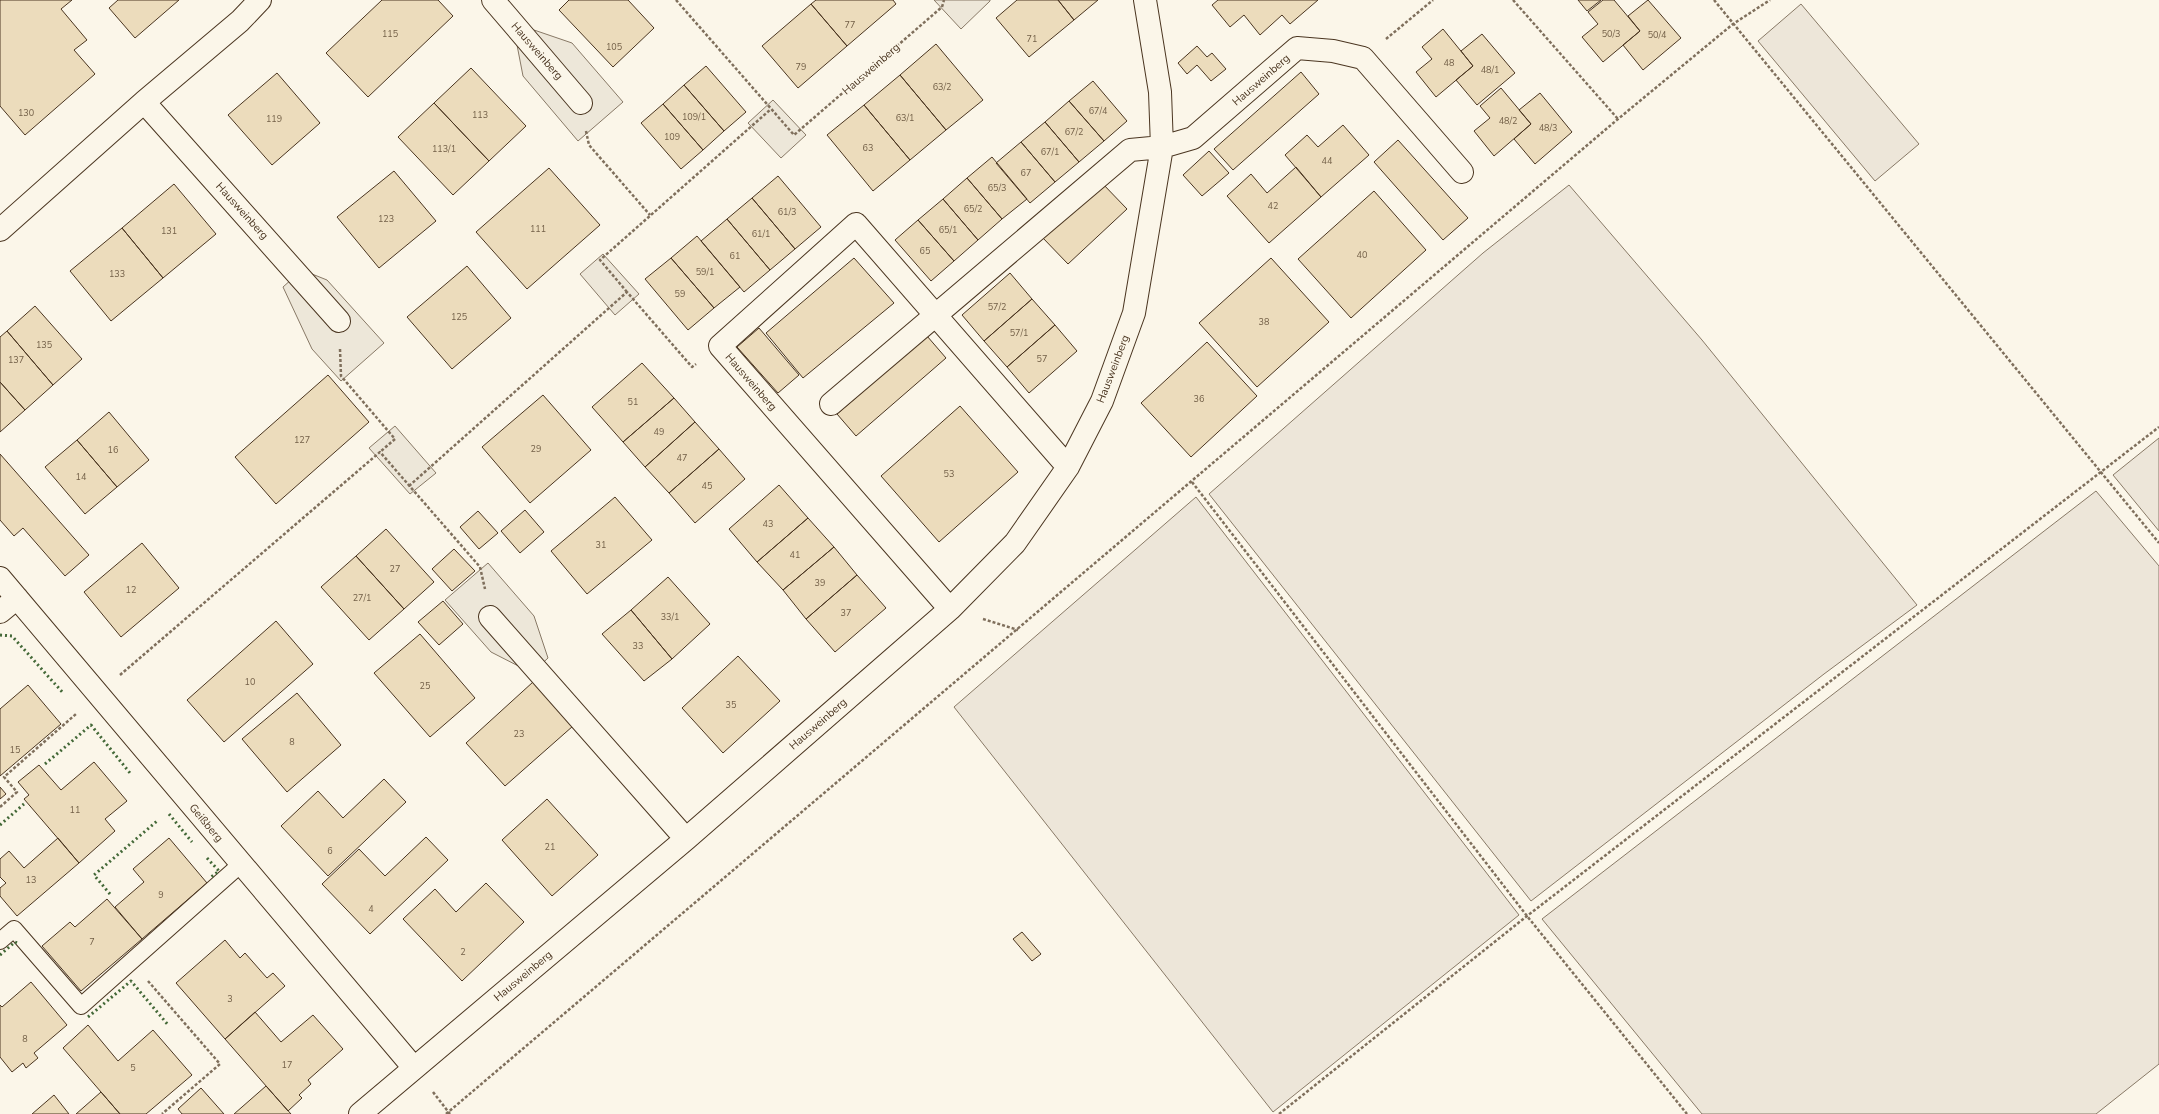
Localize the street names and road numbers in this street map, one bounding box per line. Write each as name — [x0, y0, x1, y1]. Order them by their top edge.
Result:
street label: Hausweinberg — [508, 19, 566, 83]
street label: Hausweinberg — [839, 40, 903, 98]
street label: Hausweinberg — [1229, 51, 1293, 109]
street label: Hausweinberg — [212, 179, 272, 243]
street label: Hausweinberg — [1093, 333, 1133, 405]
street label: Hausweinberg — [722, 350, 780, 414]
street label: Hausweinberg — [786, 695, 850, 753]
street label: Geißberg — [186, 801, 226, 845]
street label: Hausweinberg — [491, 947, 555, 1005]

